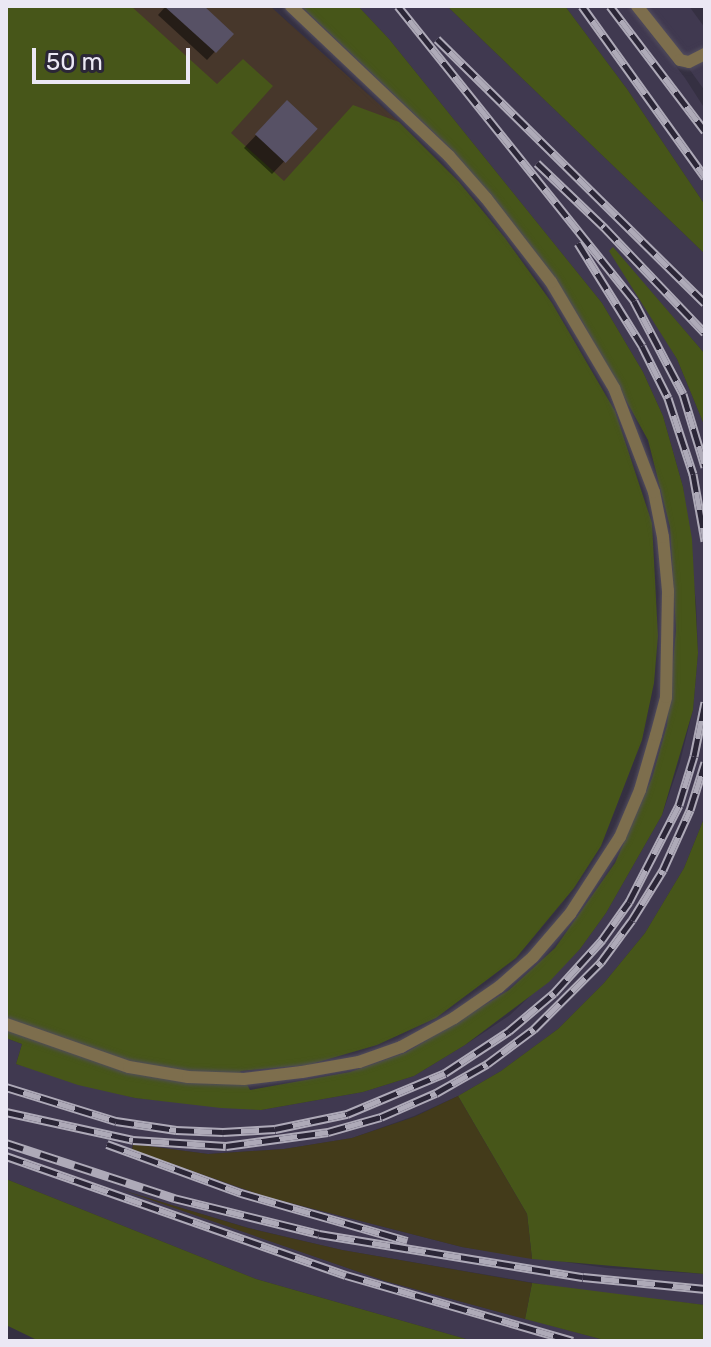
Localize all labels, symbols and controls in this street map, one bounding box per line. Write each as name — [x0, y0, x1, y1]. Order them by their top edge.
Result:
scale bar — [36, 32, 194, 82]
text: 50 m — [46, 48, 103, 76]

